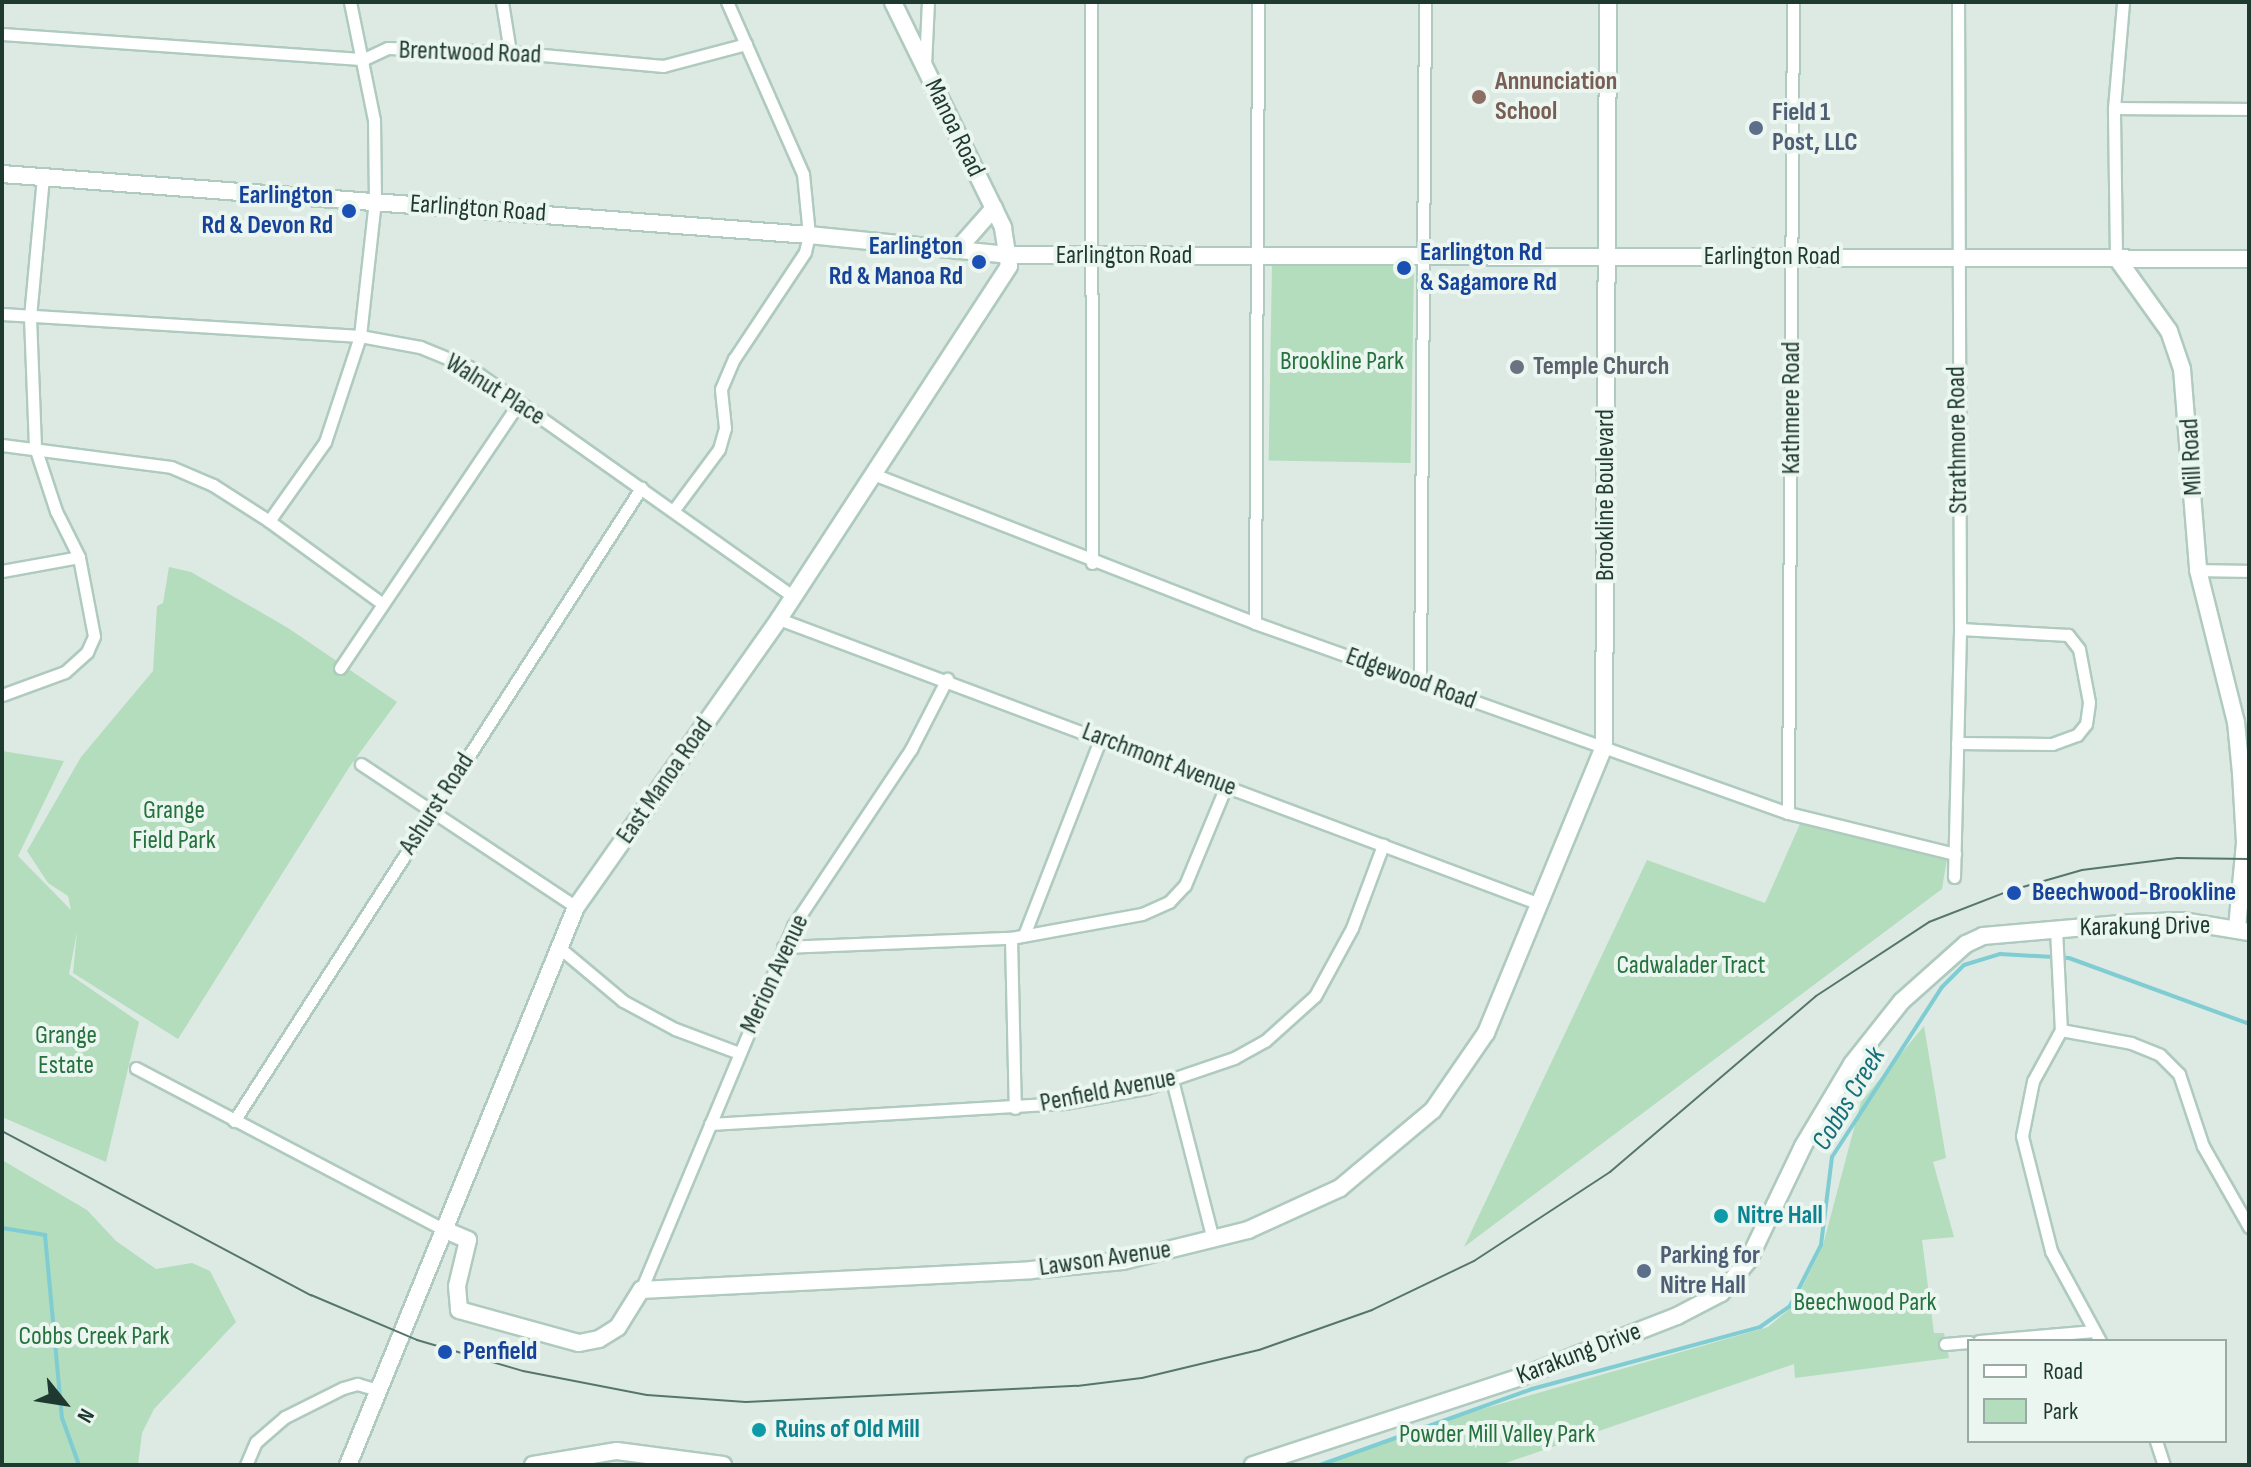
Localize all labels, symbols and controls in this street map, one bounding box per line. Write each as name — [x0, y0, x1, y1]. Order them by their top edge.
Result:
street label: Brentwood Road — [398, 35, 542, 71]
place label: Annunciation School — [1495, 66, 1617, 128]
street label: Manoa Road — [917, 74, 991, 182]
marker: Annunciation School — [1470, 88, 1488, 106]
place label: Field 1 Post, LLC — [1772, 97, 1858, 158]
marker: Field 1 Post, LLC — [1747, 119, 1765, 137]
place label: Earlington Rd & Devon Rd — [201, 180, 333, 242]
street label: Earlington Road — [409, 189, 547, 229]
marker: Earlington Rd & Devon Rd — [340, 202, 358, 220]
place label: Earlington Rd & Manoa Rd — [829, 231, 963, 292]
place label: Earlington Rd & Sagamore Rd — [1420, 237, 1557, 298]
street label: Earlington Road — [1056, 240, 1192, 272]
street label: Earlington Road — [1704, 241, 1840, 273]
marker: Earlington Rd & Manoa Rd — [970, 253, 988, 271]
marker: Earlington Rd & Sagamore Rd — [1395, 259, 1413, 277]
street label: Kathmere Road — [1776, 342, 1808, 474]
park label: Brookline Park — [1280, 346, 1404, 378]
street label: Walnut Place — [439, 347, 551, 433]
place label: Temple Church — [1533, 351, 1669, 383]
marker: Temple Church — [1508, 358, 1526, 376]
street label: Strathmore Road — [1941, 366, 1975, 514]
street label: Brookline Boulevard — [1590, 409, 1622, 581]
street label: Mill Road — [2174, 418, 2210, 496]
street label: Edgewood Road — [1342, 641, 1480, 717]
street label: East Manoa Road — [610, 712, 720, 850]
street label: Larchmont Avenue — [1077, 716, 1241, 804]
street label: Ashurst Road — [393, 748, 481, 860]
park label: Grange Field Park — [132, 795, 216, 856]
place label: Beechwood-Brookline — [2032, 877, 2236, 909]
marker: Beechwood-Brookline — [2003, 882, 2025, 904]
street label: Merion Avenue — [734, 909, 816, 1039]
street label: Karakung Drive — [2079, 910, 2211, 944]
park label: Cadwalader Tract — [1617, 950, 1765, 982]
park label: Grange Estate — [35, 1020, 97, 1082]
water label: Cobbs Creek — [1805, 1041, 1893, 1157]
street label: Penfield Avenue — [1037, 1063, 1179, 1119]
place label: Nitre Hall — [1737, 1200, 1823, 1232]
marker: Nitre Hall — [1712, 1207, 1730, 1225]
street label: Lawson Avenue — [1037, 1234, 1173, 1284]
place label: Parking for Nitre Hall — [1660, 1240, 1760, 1302]
marker: Parking for Nitre Hall — [1635, 1262, 1653, 1280]
park label: Beechwood Park — [1793, 1287, 1937, 1319]
street label: Karakung Drive — [1512, 1316, 1646, 1392]
park label: Cobbs Creek Park — [19, 1321, 169, 1353]
place label: Penfield — [463, 1336, 537, 1368]
legend — [1967, 1339, 2227, 1443]
marker: Penfield — [434, 1341, 456, 1363]
text: Road — [2043, 1357, 2083, 1386]
north arrow — [24, 1363, 104, 1443]
text: Park — [2043, 1397, 2078, 1426]
text: N — [71, 1403, 100, 1427]
place label: Ruins of Old Mill — [775, 1414, 920, 1446]
park label: Powder Mill Valley Park — [1399, 1419, 1595, 1451]
marker: Ruins of Old Mill — [750, 1421, 768, 1439]

